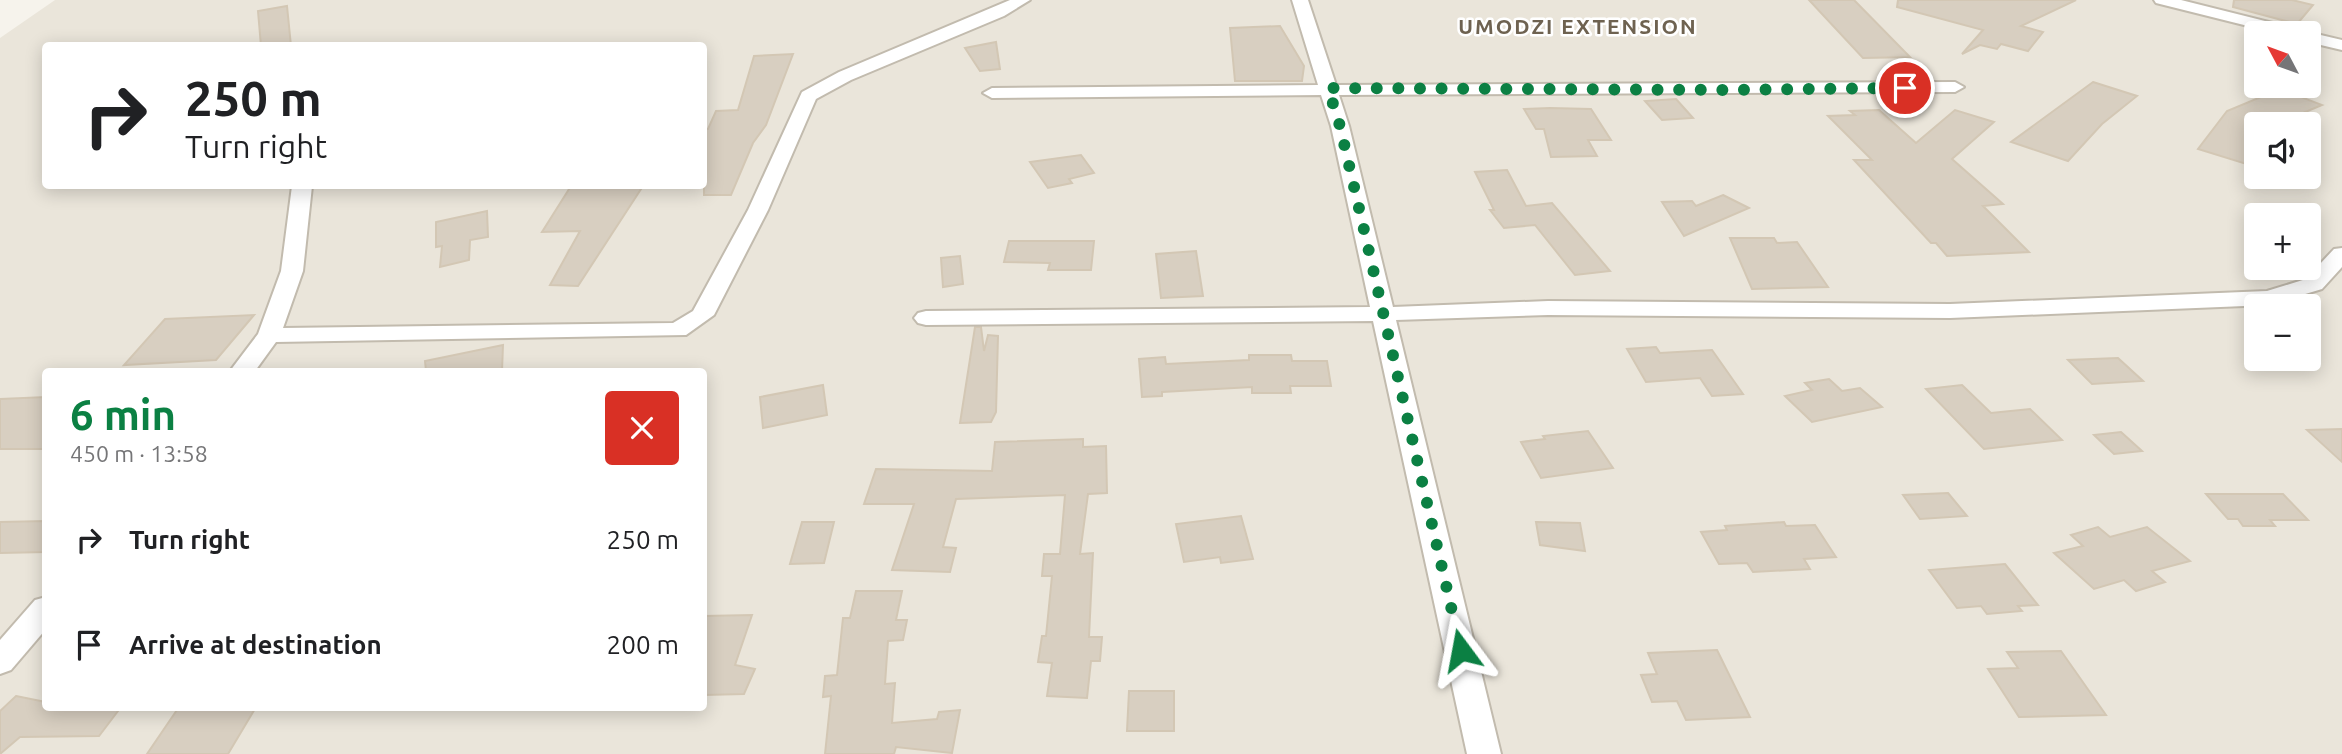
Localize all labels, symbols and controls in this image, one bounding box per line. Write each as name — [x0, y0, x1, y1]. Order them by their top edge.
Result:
district label: UMODZI EXTENSION — [1458, 14, 1698, 38]
north arrow — [2244, 21, 2320, 98]
map controls — [2244, 21, 2321, 371]
pin — [1875, 58, 1935, 118]
icon: arrive — [1886, 69, 1924, 107]
icon: right — [70, 70, 161, 161]
text: 250 m — [185, 70, 322, 125]
button: sound — [2244, 112, 2321, 189]
text: Turn right — [185, 128, 327, 164]
button: + — [2244, 203, 2321, 280]
button: − — [2244, 294, 2321, 371]
text: 6 min — [70, 391, 176, 438]
button: close — [605, 391, 679, 465]
text: 450 m · 13:58 — [70, 441, 208, 466]
icon: right — [70, 521, 108, 559]
text: Turn right — [129, 525, 250, 554]
text: 250 m — [607, 525, 679, 554]
position arrow — [1424, 613, 1498, 687]
icon: arrive — [70, 626, 108, 664]
text: Arrive at destination — [129, 630, 382, 659]
text: 200 m — [607, 630, 679, 659]

